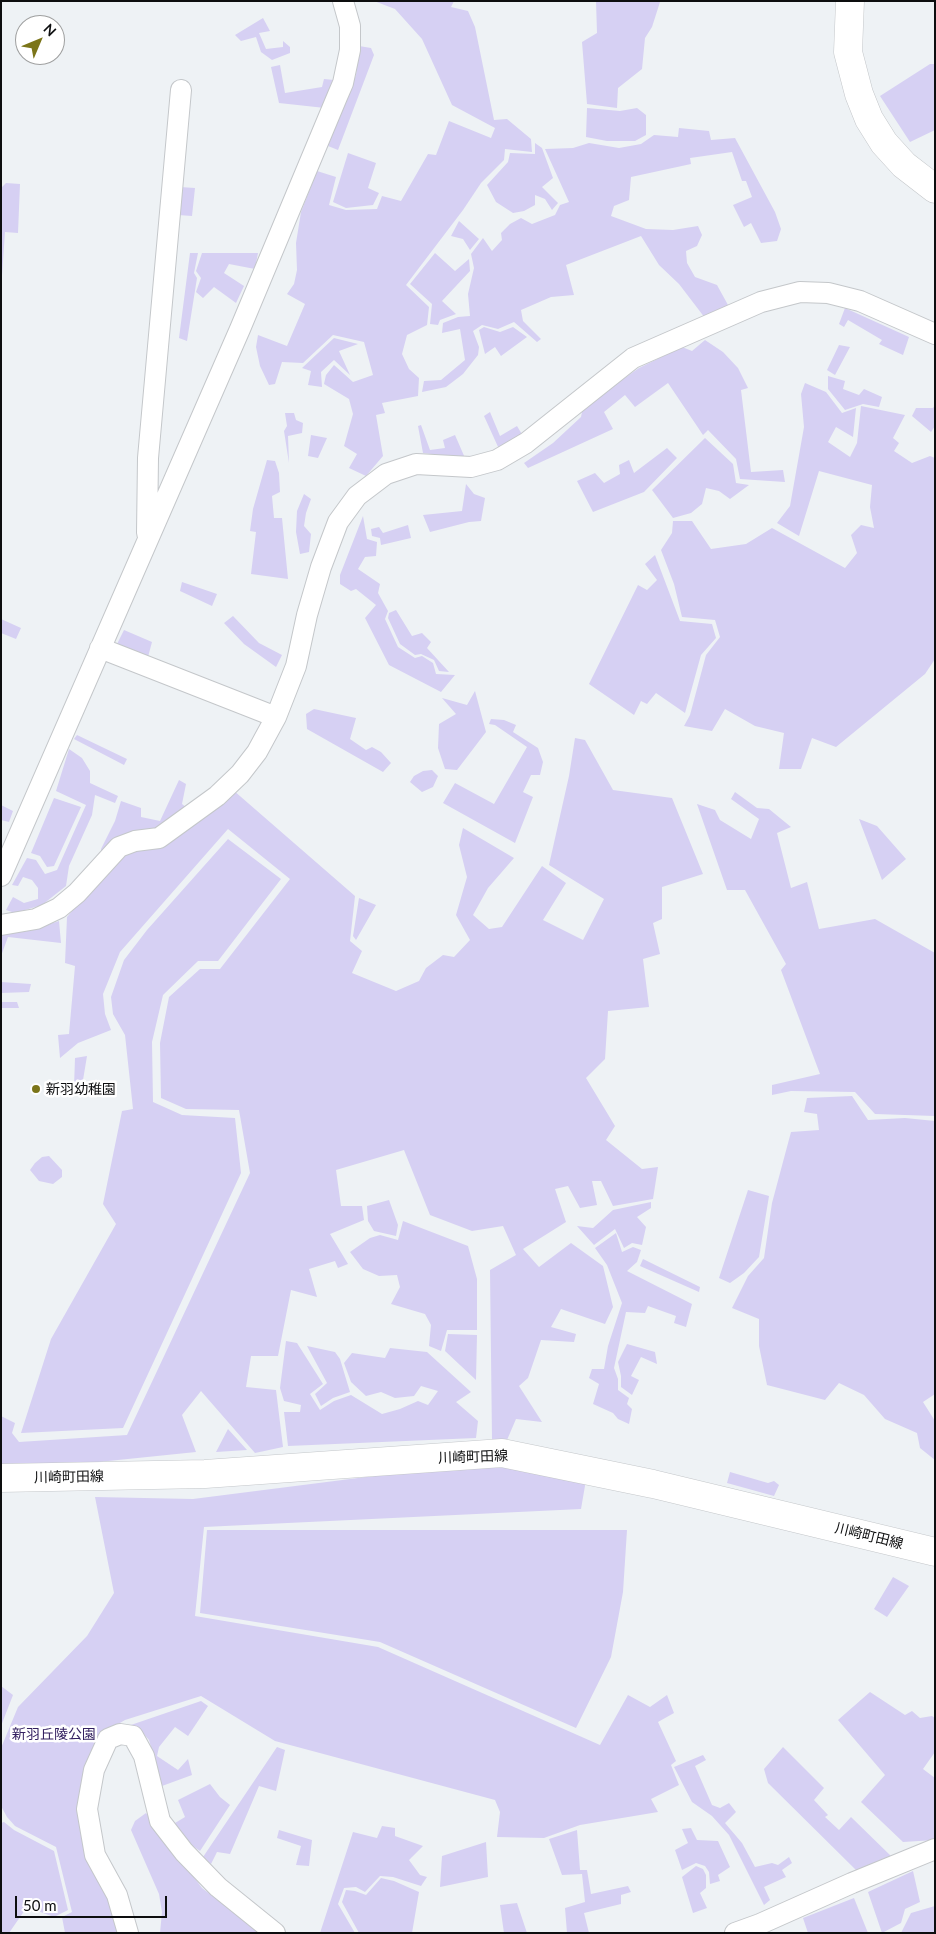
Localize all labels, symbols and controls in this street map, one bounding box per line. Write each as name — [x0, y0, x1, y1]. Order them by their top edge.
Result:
north arrow — [15, 15, 65, 65]
text: N — [40, 20, 60, 40]
place label: 新羽幼稚園 — [46, 1081, 116, 1097]
marker: 新羽幼稚園 — [30, 1083, 42, 1095]
street label: 川崎町田線 — [438, 1447, 508, 1467]
street label: 川崎町田線 — [34, 1468, 104, 1486]
street label: 川崎町田線 — [833, 1519, 905, 1553]
park label: 新羽丘陵公園 — [12, 1726, 96, 1742]
scale bar — [18, 1886, 170, 1918]
text: 50 m — [23, 1896, 57, 1914]

